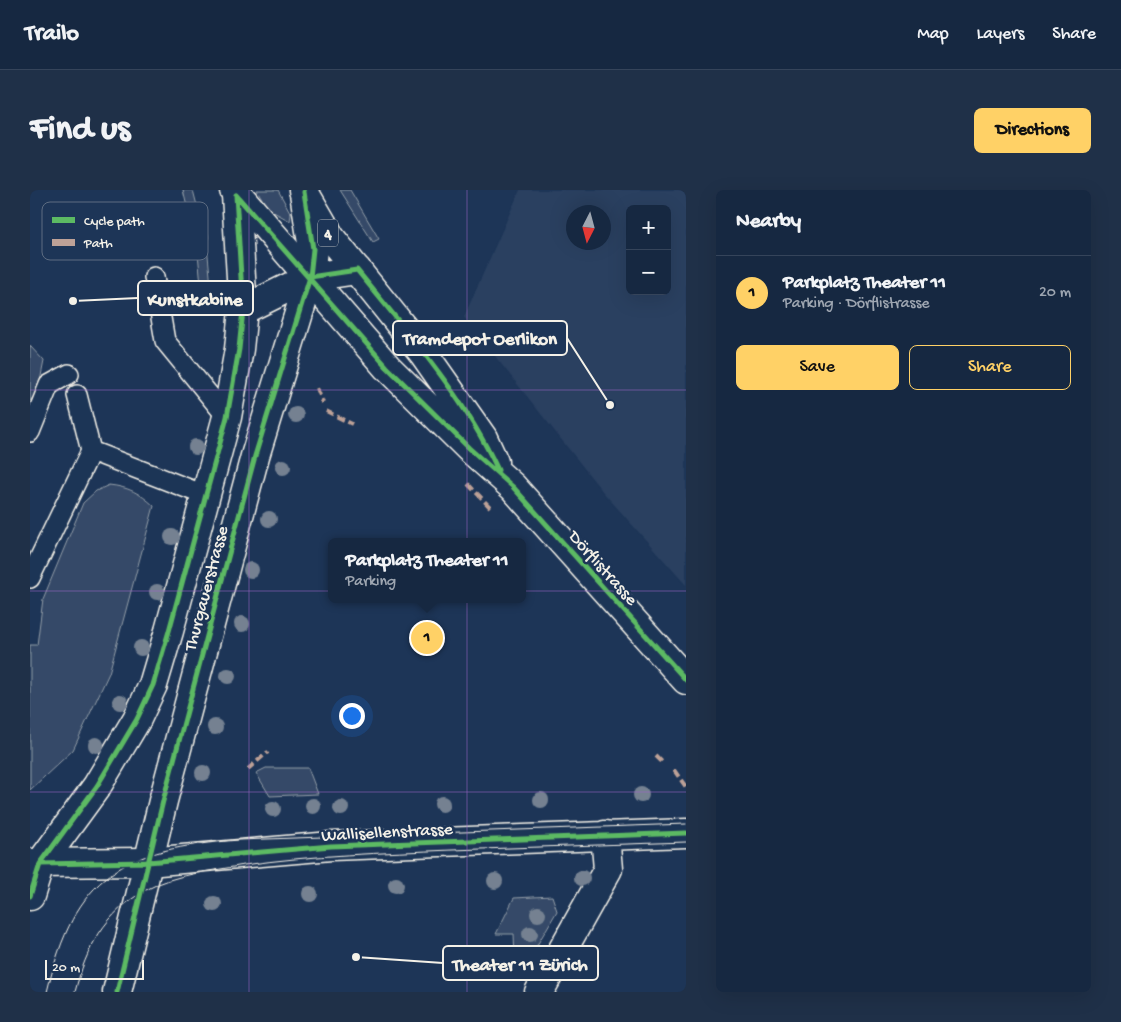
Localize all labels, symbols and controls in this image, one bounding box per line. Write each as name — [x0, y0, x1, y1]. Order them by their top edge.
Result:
text: Trailo — [25, 20, 79, 49]
text: Map — [917, 24, 949, 45]
text: Layers — [977, 24, 1024, 45]
text: Share — [1052, 24, 1096, 45]
button: Directions — [974, 108, 1091, 153]
text: Find us — [30, 110, 130, 151]
legend — [42, 202, 208, 260]
north arrow — [566, 205, 611, 250]
map controls — [626, 205, 671, 295]
button: + — [626, 205, 671, 250]
text: Nearby — [736, 210, 801, 235]
text: Cycle path — [84, 214, 145, 231]
road number: 4 — [318, 219, 338, 246]
text: Path — [83, 236, 113, 253]
button: − — [626, 250, 671, 295]
text: Parkplatz Theater 11 — [783, 272, 946, 295]
callout: Kunstkabine — [138, 281, 253, 315]
text: 1 — [749, 284, 755, 303]
text: 20 m — [1039, 284, 1071, 303]
text: Kunstkabine — [146, 290, 244, 313]
text: Parking · Dörflistrasse — [783, 295, 930, 314]
callout: Tramdepot Oerlikon — [393, 321, 567, 355]
text: Tramdepot Oerlikon — [401, 329, 558, 352]
button: Save — [736, 345, 899, 390]
button: Share — [909, 345, 1071, 390]
street label: Thurgauerstrasse — [180, 523, 234, 654]
street label: Dörflistrasse — [562, 526, 642, 611]
popup — [328, 538, 526, 603]
text: Parkplatz Theater 11 — [346, 550, 508, 573]
text: Parking — [346, 573, 396, 592]
pin: 1 — [411, 619, 443, 657]
your location — [339, 703, 365, 729]
street label: Wallisellenstrasse — [321, 820, 454, 847]
callout: Theater 11 Zürich — [443, 946, 598, 980]
text: Theater 11 Zürich — [450, 955, 588, 978]
scale bar — [45, 957, 144, 980]
text: 20 m — [52, 960, 80, 977]

